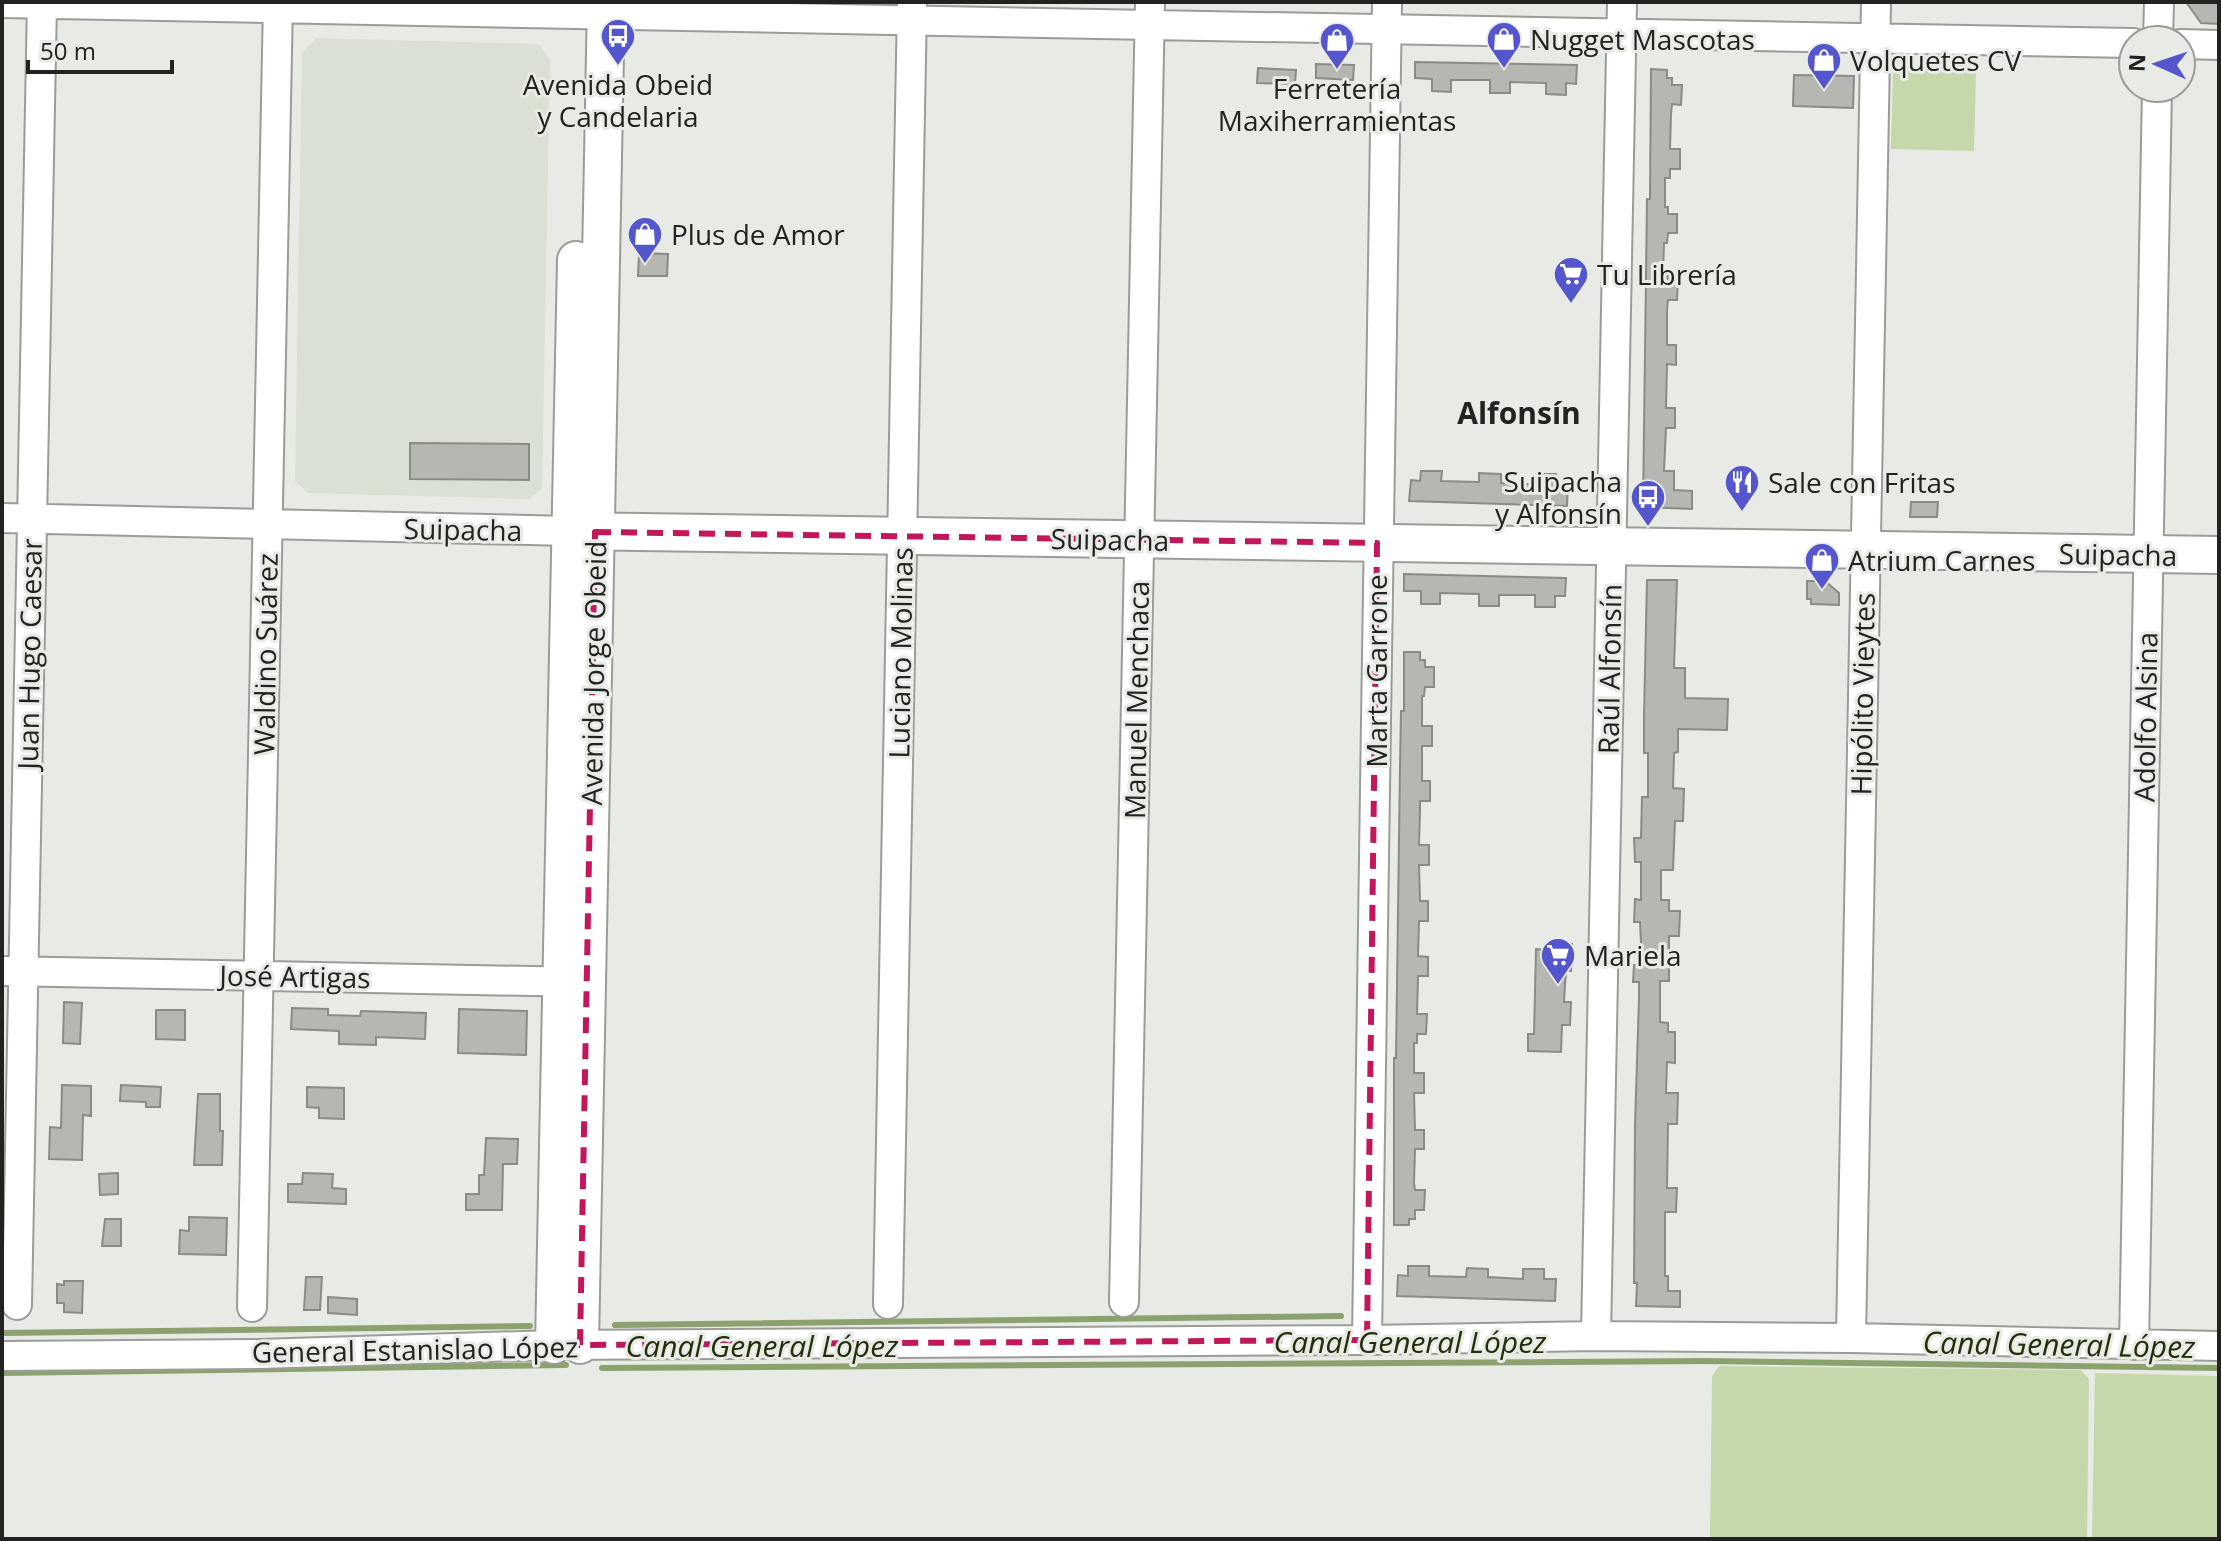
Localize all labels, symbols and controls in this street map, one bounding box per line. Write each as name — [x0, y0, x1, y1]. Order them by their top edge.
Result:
bus stop icon: Avenida Obeid y Candelaria — [599, 17, 637, 67]
shop icon: Nugget Mascotas — [1485, 20, 1523, 70]
place label: Nugget Mascotas — [1530, 20, 1755, 58]
shop icon: Ferretería Maxiherramientas — [1318, 21, 1356, 71]
scale bar — [28, 24, 172, 74]
north arrow — [2117, 24, 2197, 104]
text: 50 m — [40, 34, 96, 67]
shop icon: Volquetes CV — [1805, 41, 1843, 91]
place label: Volquetes CV — [1850, 41, 2022, 79]
text: N — [2121, 53, 2151, 73]
place label: Avenida Obeid y Candelaria — [523, 65, 713, 135]
place label: Ferretería Maxiherramientas — [1218, 69, 1456, 139]
shop icon: Plus de Amor — [626, 215, 664, 265]
place label: Plus de Amor — [671, 215, 845, 253]
supermarket icon: Tu Librería — [1552, 255, 1590, 305]
place label: Tu Librería — [1597, 255, 1737, 293]
district label: Alfonsín — [1457, 392, 1581, 433]
place label: Suipacha y Alfonsín — [1495, 462, 1622, 532]
restaurant icon: Sale con Fritas — [1723, 463, 1761, 513]
place label: Sale con Fritas — [1768, 463, 1956, 501]
bus stop icon: Suipacha y Alfonsín — [1629, 478, 1667, 528]
street label: Suipacha — [403, 509, 523, 549]
street label: Suipacha — [1050, 519, 1170, 559]
street label: Suipacha — [2058, 534, 2178, 574]
street label: Juan Hugo Caesar — [8, 538, 50, 773]
street label: Avenida Jorge Obeid — [572, 540, 614, 806]
shop icon: Atrium Carnes — [1803, 541, 1841, 591]
place label: Atrium Carnes — [1848, 541, 2035, 579]
street label: Luciano Molinas — [879, 547, 921, 759]
street label: Waldino Suárez — [244, 553, 286, 755]
street label: Marta Garrone — [1357, 574, 1395, 768]
street label: Manuel Menchaca — [1115, 581, 1157, 819]
street label: Raúl Alfonsín — [1589, 584, 1629, 754]
street label: Hipólito Vieytes — [1841, 592, 1883, 796]
street label: Adolfo Alsina — [2125, 632, 2165, 802]
supermarket icon: Mariela — [1539, 936, 1577, 986]
place label: Mariela — [1584, 936, 1682, 974]
street label: José Artigas — [216, 956, 371, 996]
water label: Canal General López — [1274, 1321, 1547, 1362]
water label: Canal General López — [1922, 1321, 2196, 1367]
water label: Canal General López — [626, 1325, 899, 1366]
street label: General Estanislao López — [251, 1327, 579, 1371]

